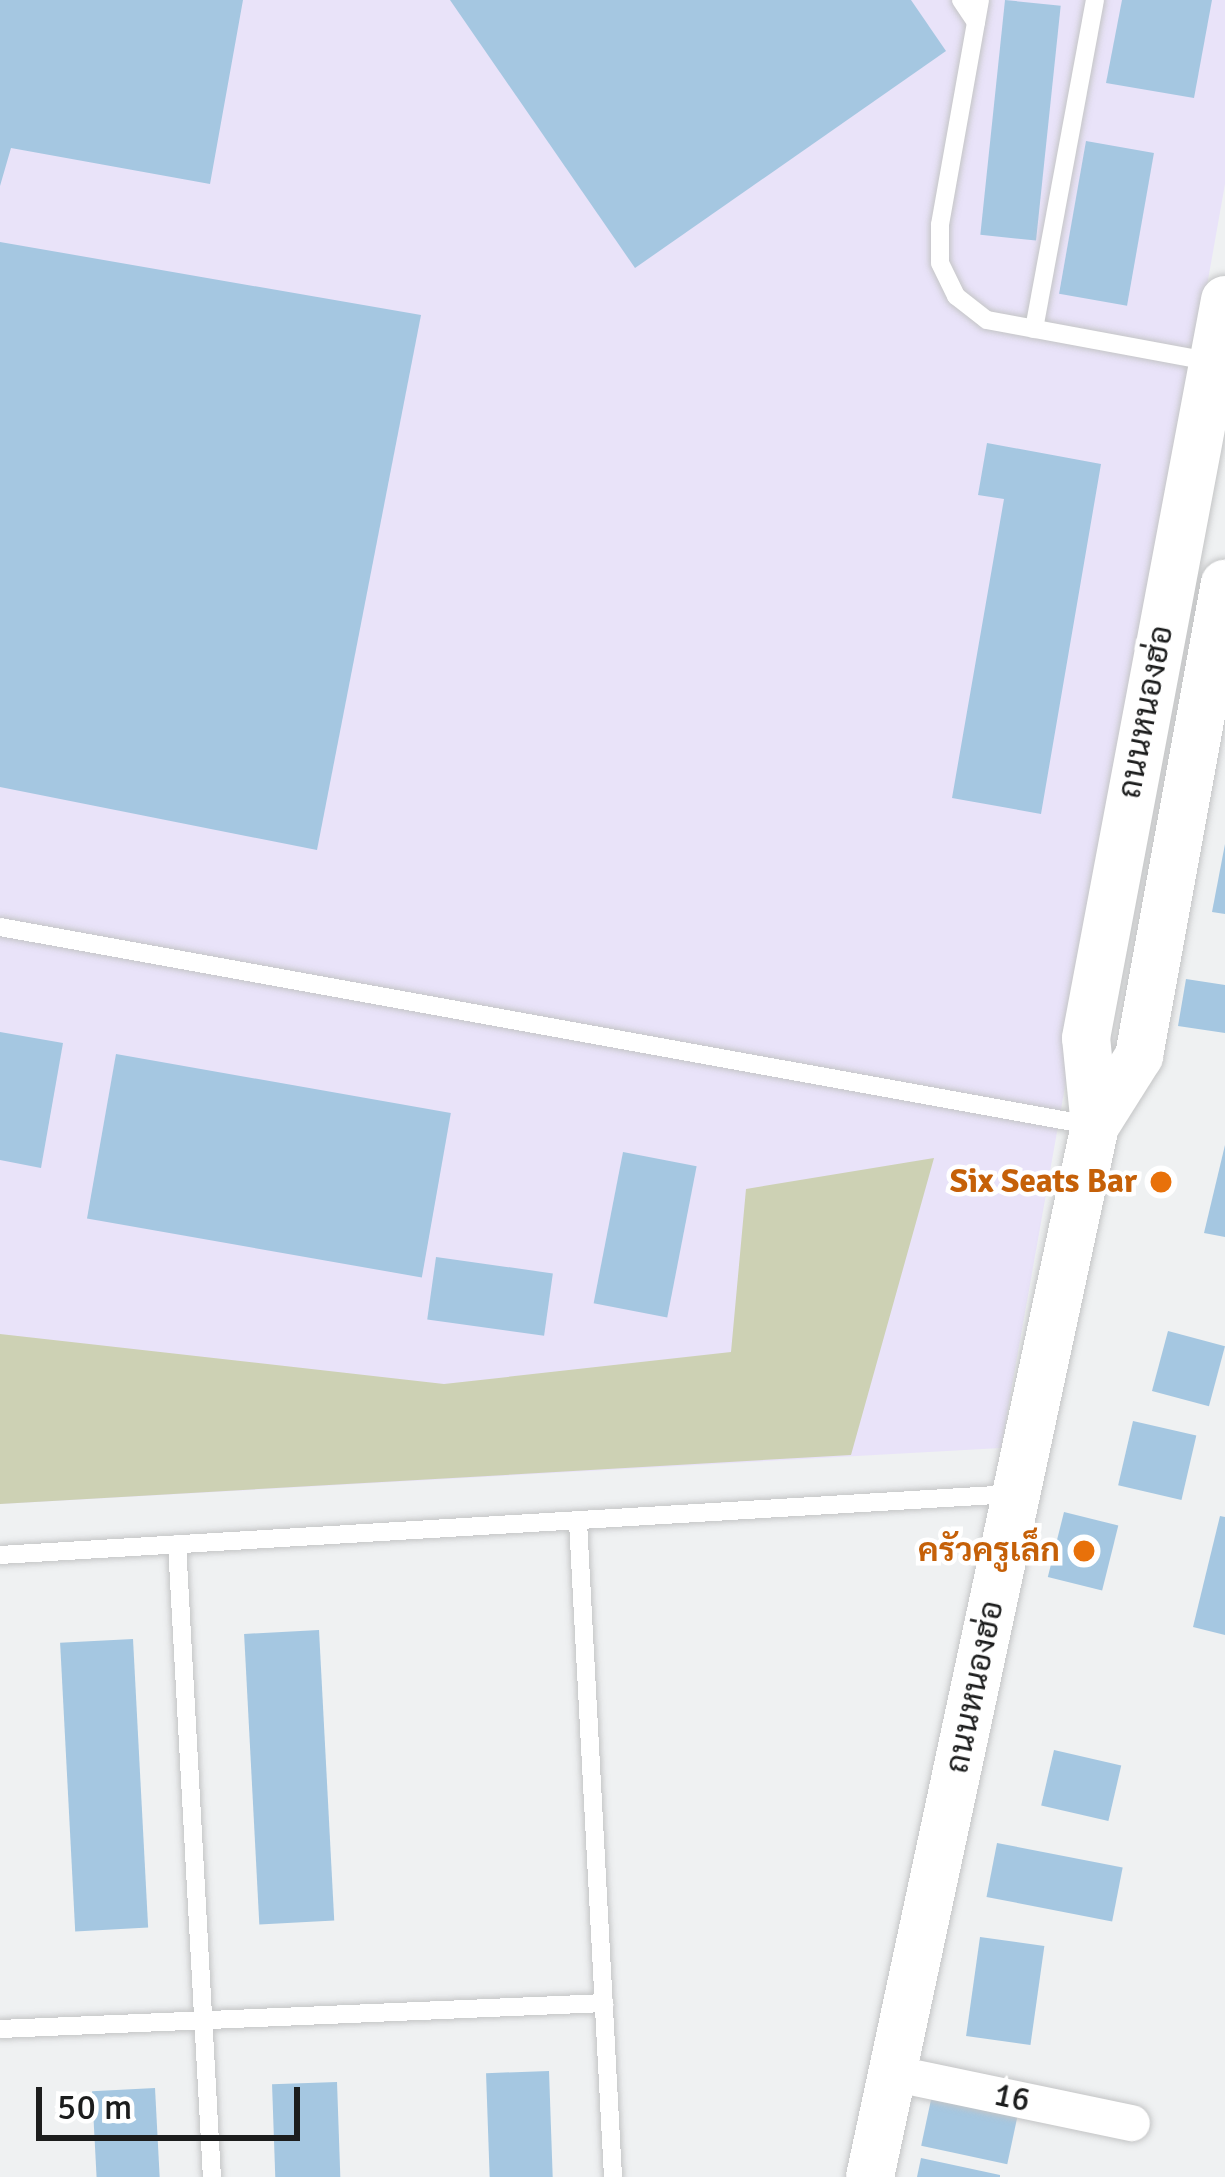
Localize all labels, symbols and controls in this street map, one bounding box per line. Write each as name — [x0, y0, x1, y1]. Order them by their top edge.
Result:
street label: ถนนหนองฮ่อ — [1110, 622, 1182, 802]
place label: Six Seats Bar — [950, 1162, 1137, 1202]
marker: Six Seats Bar — [1148, 1169, 1174, 1195]
place label: ครัวครูเล็ก — [918, 1531, 1060, 1571]
marker: ครัวครูเล็ก — [1071, 1538, 1097, 1564]
street label: ถนนหนองฮ่อ — [937, 1597, 1013, 1777]
scale bar — [42, 2063, 306, 2137]
street label: 16 — [990, 2075, 1034, 2121]
text: 50 m — [57, 2085, 133, 2130]

